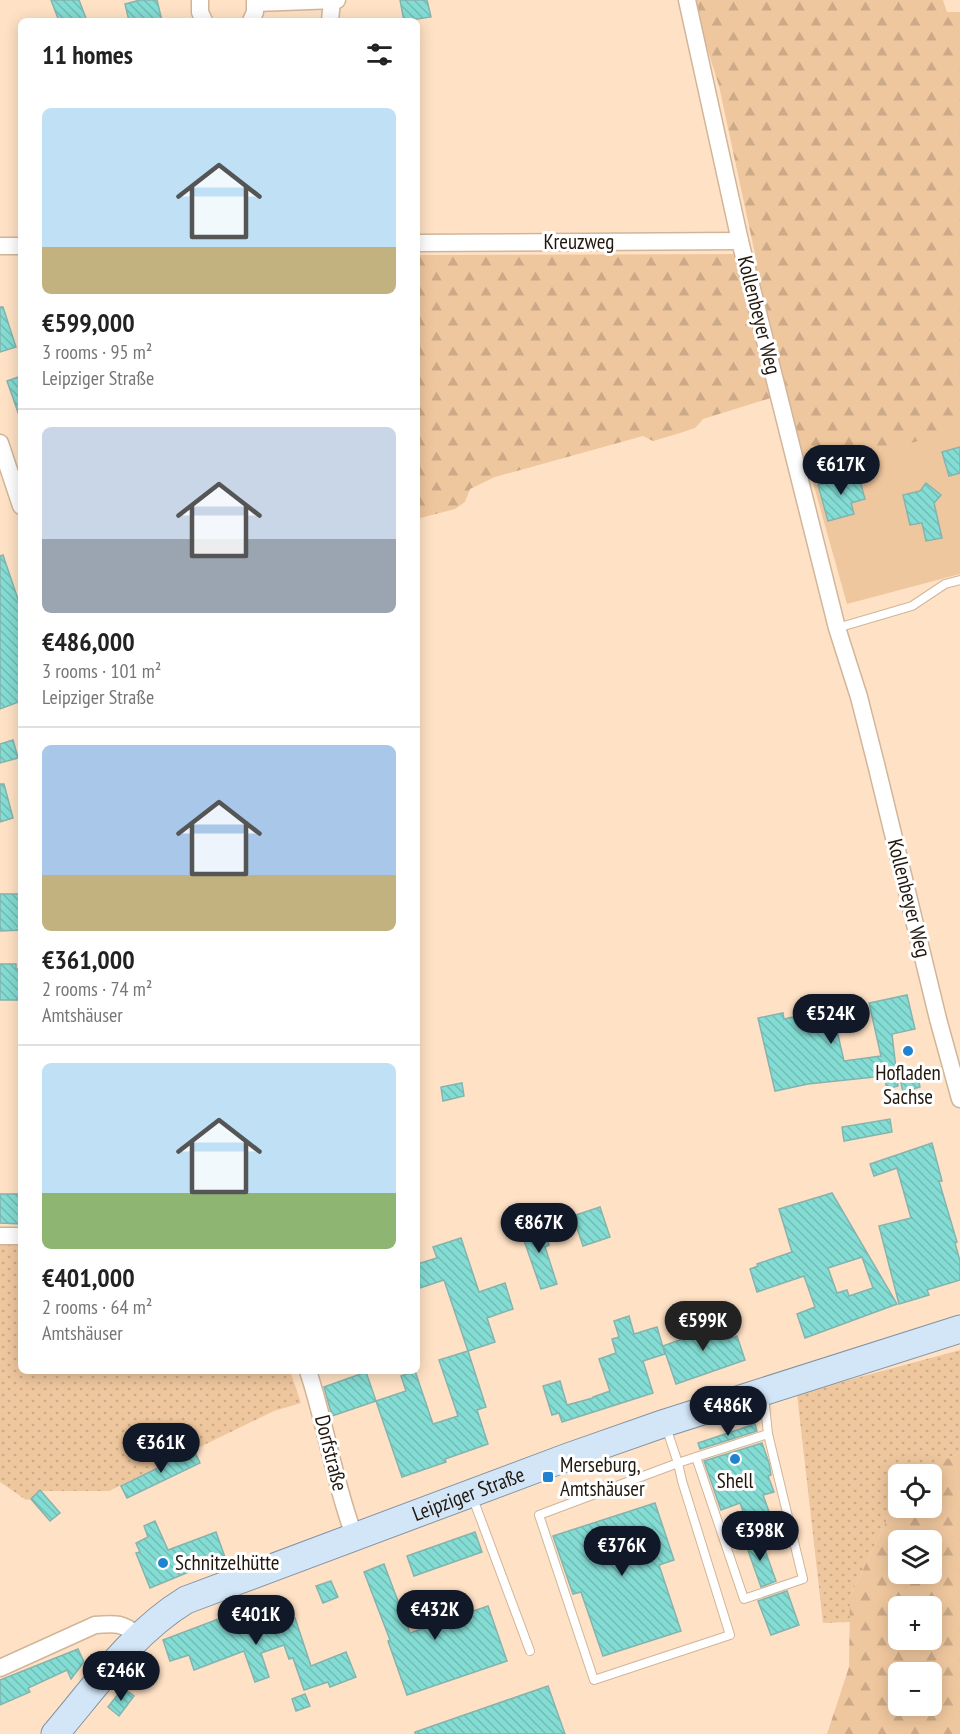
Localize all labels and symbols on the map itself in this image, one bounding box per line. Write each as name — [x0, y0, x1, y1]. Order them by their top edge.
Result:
street label: Kreuzweg — [544, 228, 614, 255]
street label: Kollenbeyer Weg — [732, 253, 787, 377]
pin: €617K — [799, 445, 883, 496]
street label: Kollenbeyer Weg — [882, 836, 937, 960]
pin: €524K — [789, 994, 873, 1045]
marker: Hofladen Sachse — [901, 1044, 915, 1058]
place label: Hofladen Sachse — [875, 1059, 941, 1110]
pin: €867K — [497, 1203, 581, 1254]
pin: €599K — [661, 1301, 745, 1352]
pin: €486K — [686, 1386, 770, 1437]
street label: Dorfstraße — [309, 1412, 354, 1494]
pin: €361K — [119, 1423, 203, 1474]
place label: Merseburg, Amtshäuser — [560, 1451, 645, 1502]
marker: Shell — [728, 1452, 742, 1466]
street label: Leipziger Straße — [408, 1460, 528, 1527]
place label: Shell — [717, 1467, 753, 1494]
marker: Merseburg, Amtshäuser — [541, 1470, 555, 1484]
pin: €398K — [718, 1511, 802, 1562]
pin: €376K — [580, 1526, 664, 1577]
place label: Schnitzelhütte — [175, 1549, 280, 1576]
marker: Schnitzelhütte — [156, 1556, 170, 1570]
pin: €432K — [393, 1590, 477, 1641]
pin: €401K — [214, 1595, 298, 1646]
pin: €246K — [79, 1651, 163, 1702]

